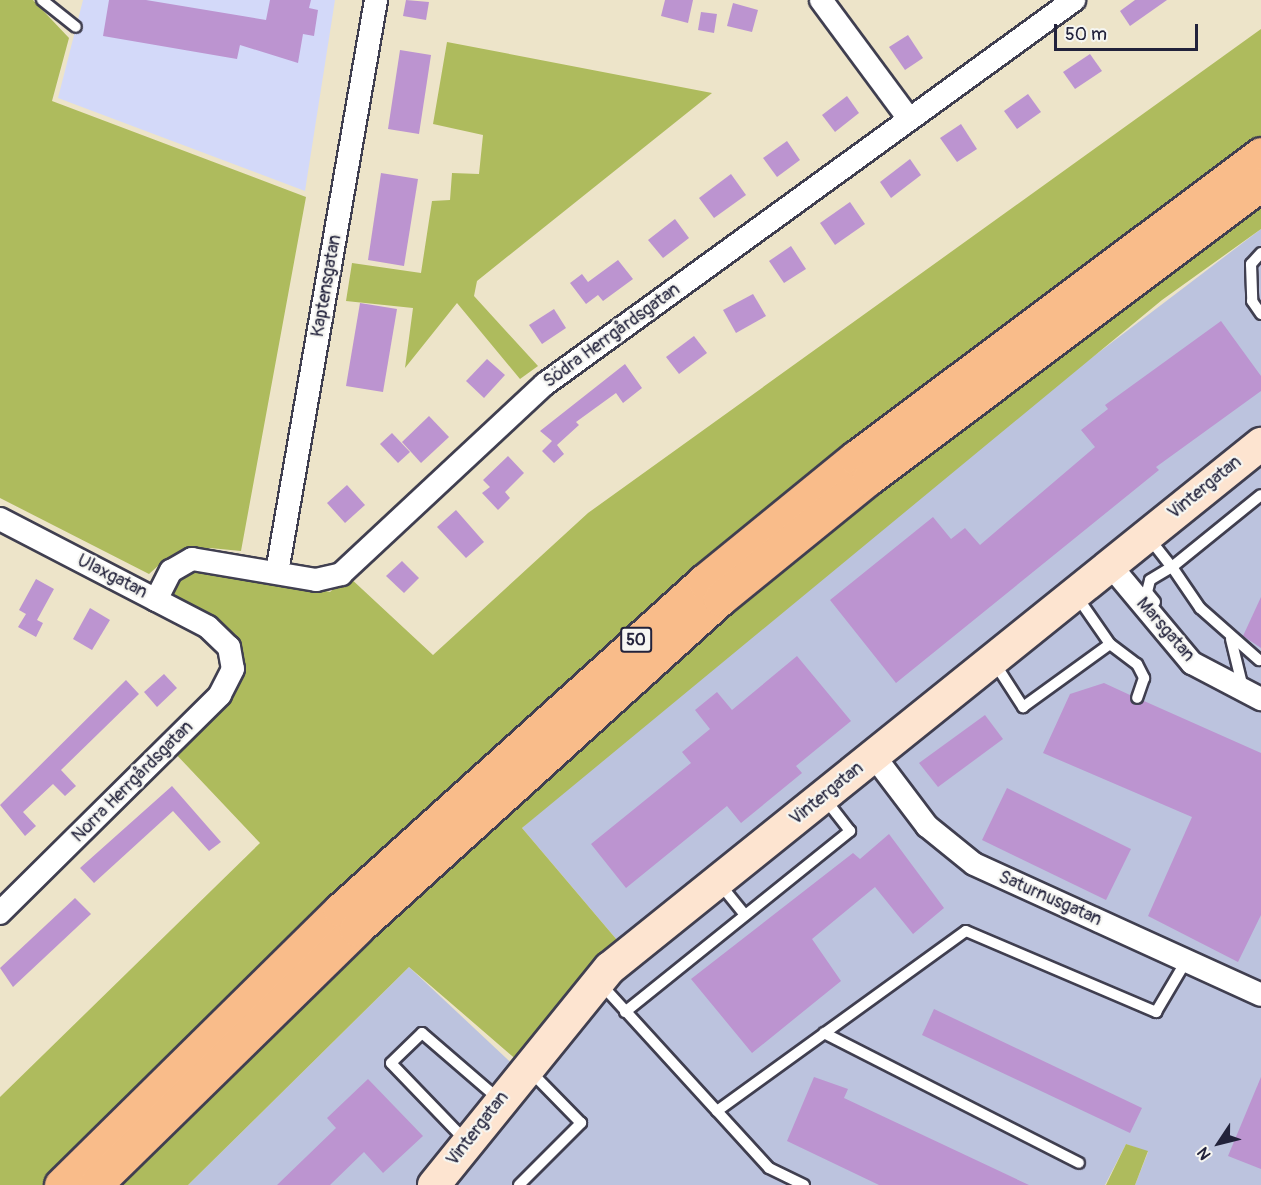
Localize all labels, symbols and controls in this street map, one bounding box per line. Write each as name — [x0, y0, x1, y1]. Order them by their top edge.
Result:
scale bar — [1057, 12, 1201, 50]
text: 50 m — [1065, 23, 1107, 46]
street label: Kaptensgatan — [307, 233, 347, 339]
street label: Södra Herrgårdsgatan — [539, 279, 685, 393]
street label: Vintergatan — [1164, 452, 1246, 524]
street label: Ulaxgatan — [73, 550, 151, 604]
street label: Marsgatan — [1131, 593, 1199, 667]
road number: 50 — [620, 627, 652, 653]
street label: Norra Herrgårdsgatan — [68, 717, 198, 847]
street label: Vintergatan — [786, 758, 868, 830]
street label: Saturnusgatan — [995, 867, 1105, 931]
street label: Vintergatan — [442, 1087, 514, 1171]
north arrow — [1189, 1113, 1249, 1173]
text: N — [1193, 1143, 1216, 1164]

